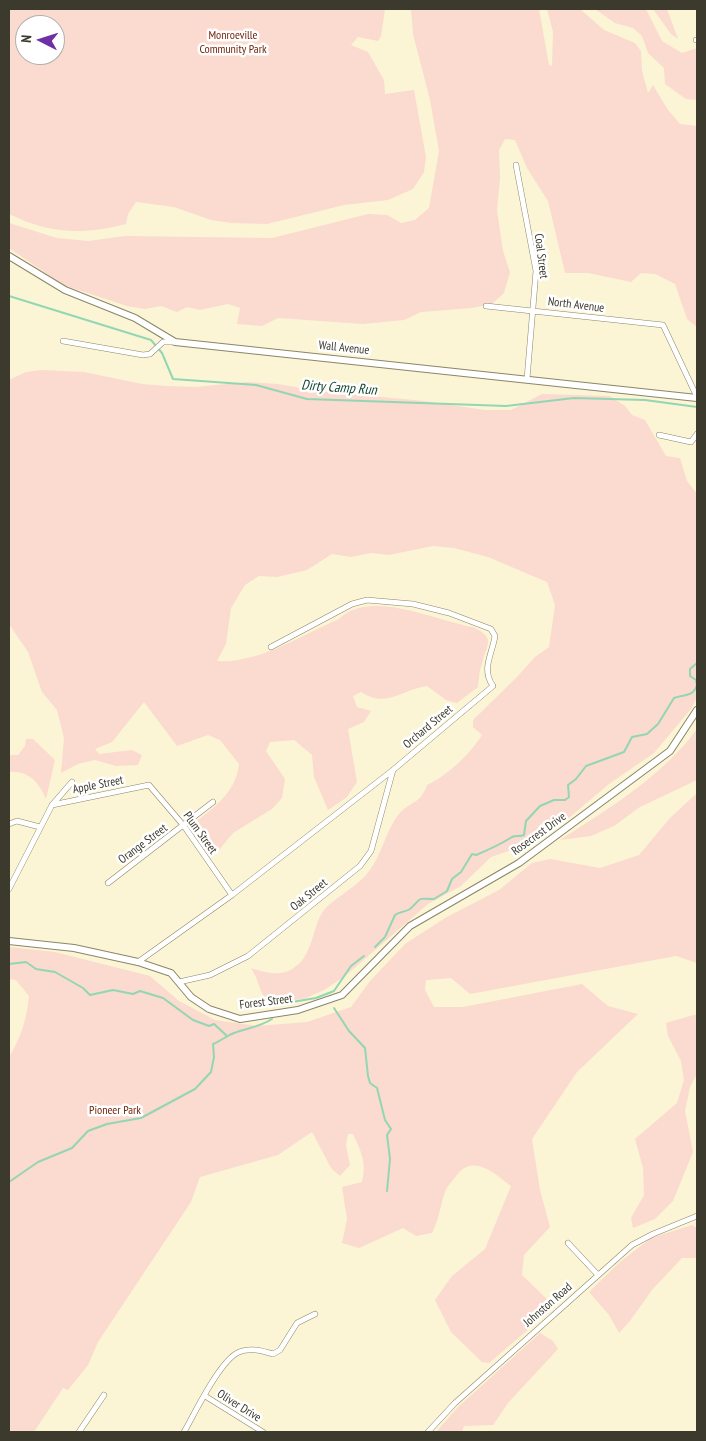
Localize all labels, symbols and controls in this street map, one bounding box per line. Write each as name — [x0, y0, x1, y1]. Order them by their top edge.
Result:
north arrow — [15, 15, 65, 65]
park label: Monroeville Community Park — [199, 29, 267, 57]
text: N — [17, 34, 35, 43]
street label: Coal Street — [531, 233, 551, 279]
street label: North Avenue — [547, 294, 605, 316]
street label: Wall Avenue — [318, 338, 370, 358]
water label: Dirty Camp Run — [301, 377, 377, 399]
street label: Orchard Street — [400, 702, 456, 752]
street label: Apple Street — [71, 773, 125, 797]
street label: Plum Street — [180, 809, 220, 857]
street label: Rosecrest Drive — [509, 809, 569, 859]
street label: Orange Street — [116, 821, 170, 867]
street label: Oak Street — [288, 876, 330, 914]
street label: Forest Street — [239, 992, 293, 1012]
park label: Pioneer Park — [89, 1104, 141, 1118]
street label: Johnston Road — [521, 1280, 575, 1330]
street label: Oliver Drive — [214, 1387, 264, 1425]

